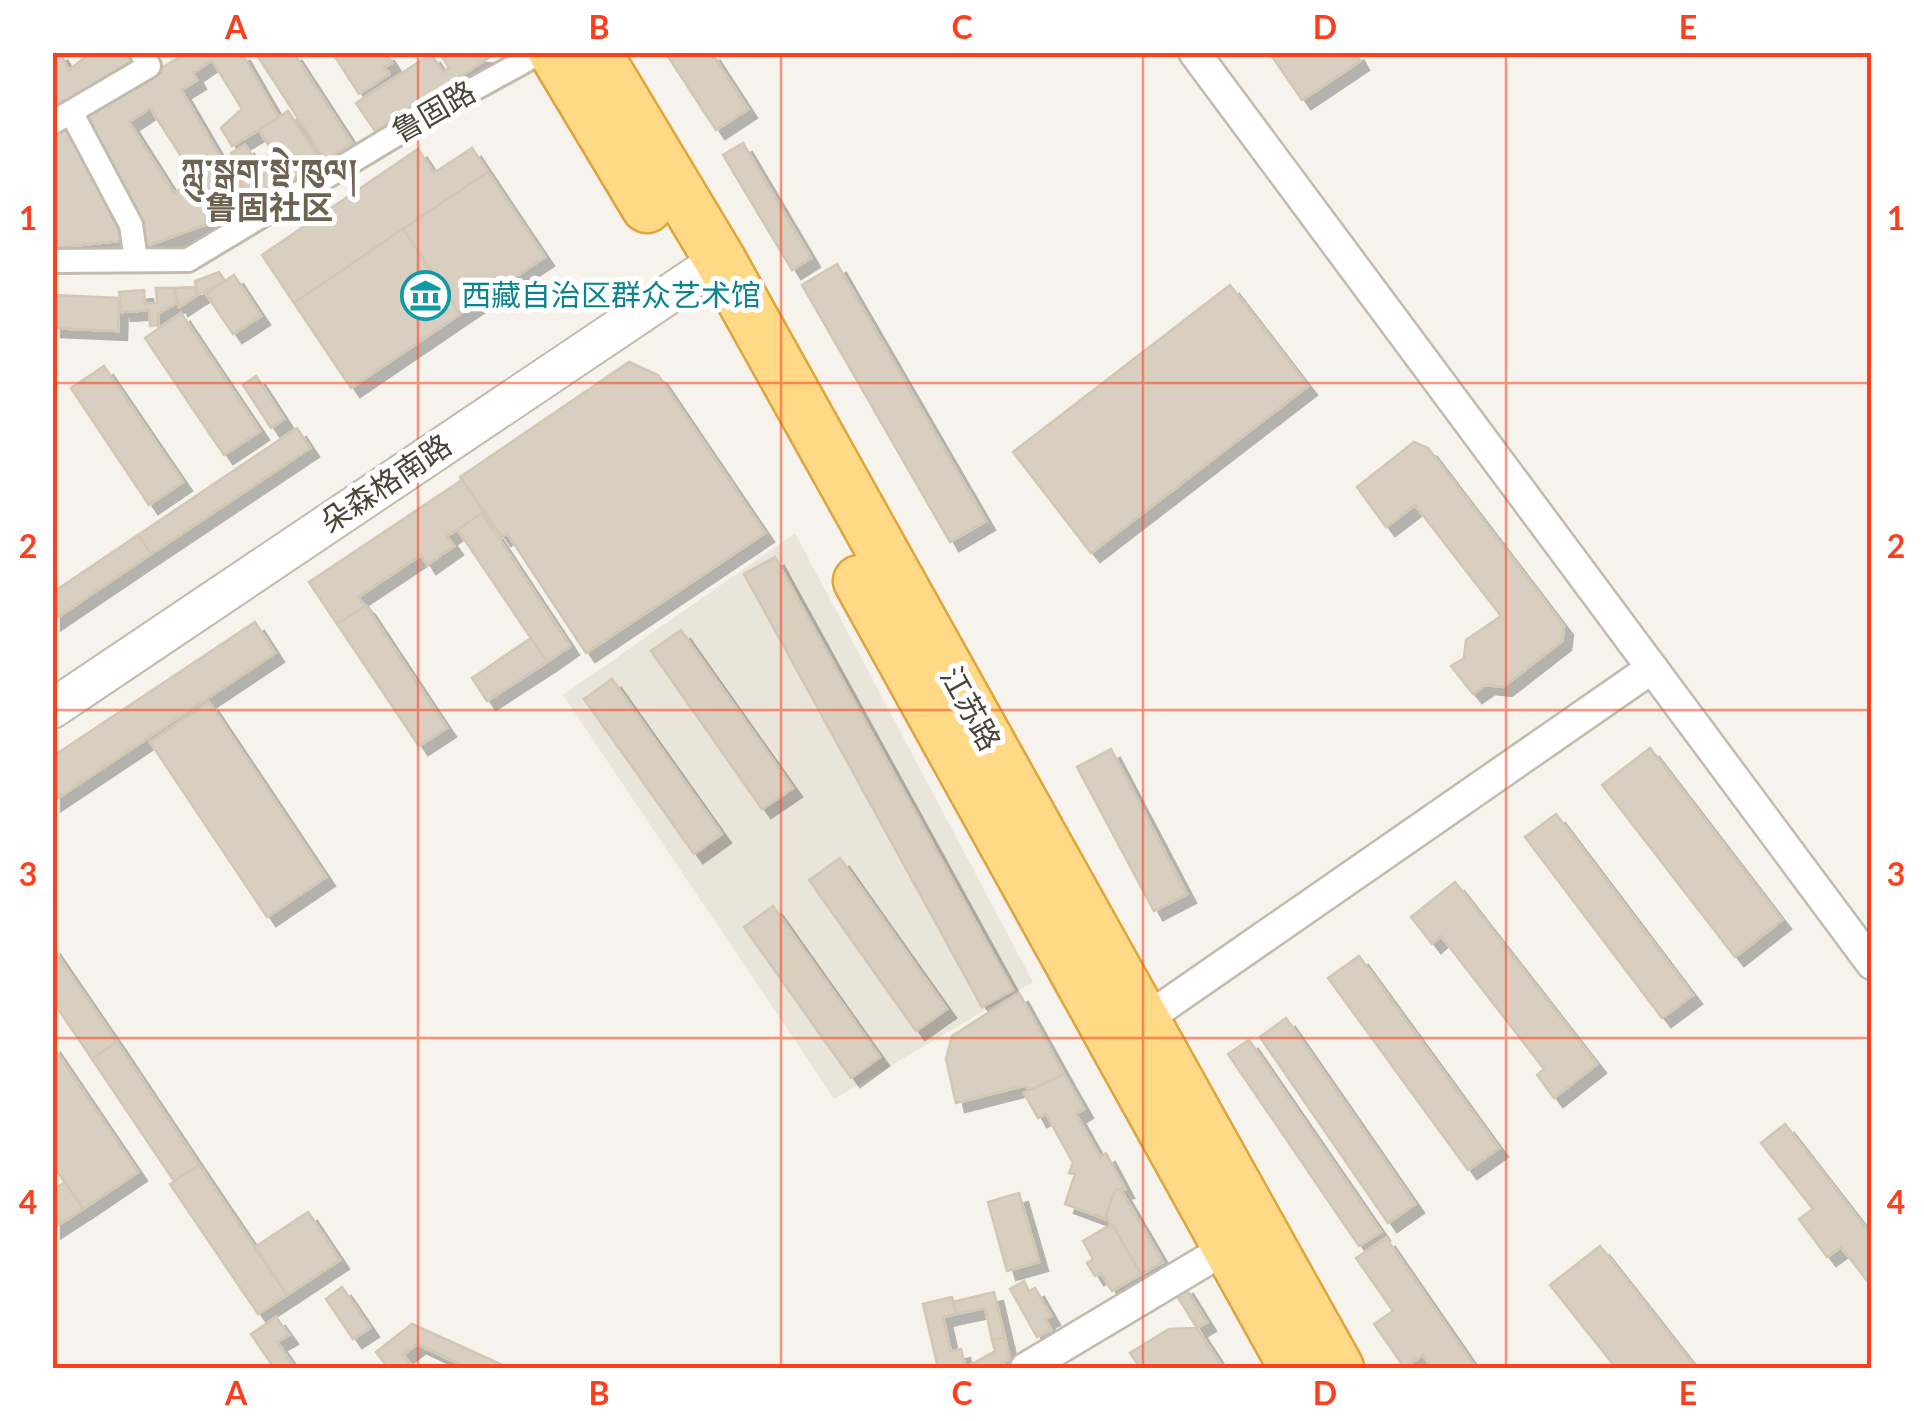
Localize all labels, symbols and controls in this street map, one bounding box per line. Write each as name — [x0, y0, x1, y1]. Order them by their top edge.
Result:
text: A — [224, 7, 248, 46]
text: B — [588, 7, 610, 46]
text: C — [951, 7, 973, 46]
text: D — [1313, 7, 1337, 46]
text: E — [1679, 7, 1697, 46]
street label: 鲁固路 — [385, 72, 481, 148]
district label: ཀླུ་སྒུག་སྡེ་ཁུལ། 鲁固社区 — [181, 147, 357, 226]
text: 1 — [19, 198, 37, 237]
text: 1 — [1887, 198, 1905, 237]
museum icon: 西藏自治区群众艺术馆 — [400, 270, 452, 322]
place label: 西藏自治区群众艺术馆 — [461, 276, 761, 312]
street label: 朵森格南路 — [313, 425, 457, 539]
text: 2 — [19, 526, 37, 565]
text: 2 — [1887, 526, 1905, 565]
street label: 江苏路 — [934, 660, 1009, 756]
text: 3 — [19, 854, 37, 893]
text: 3 — [1887, 854, 1905, 893]
text: 4 — [19, 1182, 37, 1221]
text: 4 — [1887, 1182, 1905, 1221]
text: A — [224, 1373, 248, 1412]
text: B — [588, 1373, 610, 1412]
text: C — [951, 1373, 973, 1412]
text: D — [1313, 1373, 1337, 1412]
text: E — [1679, 1373, 1697, 1412]

